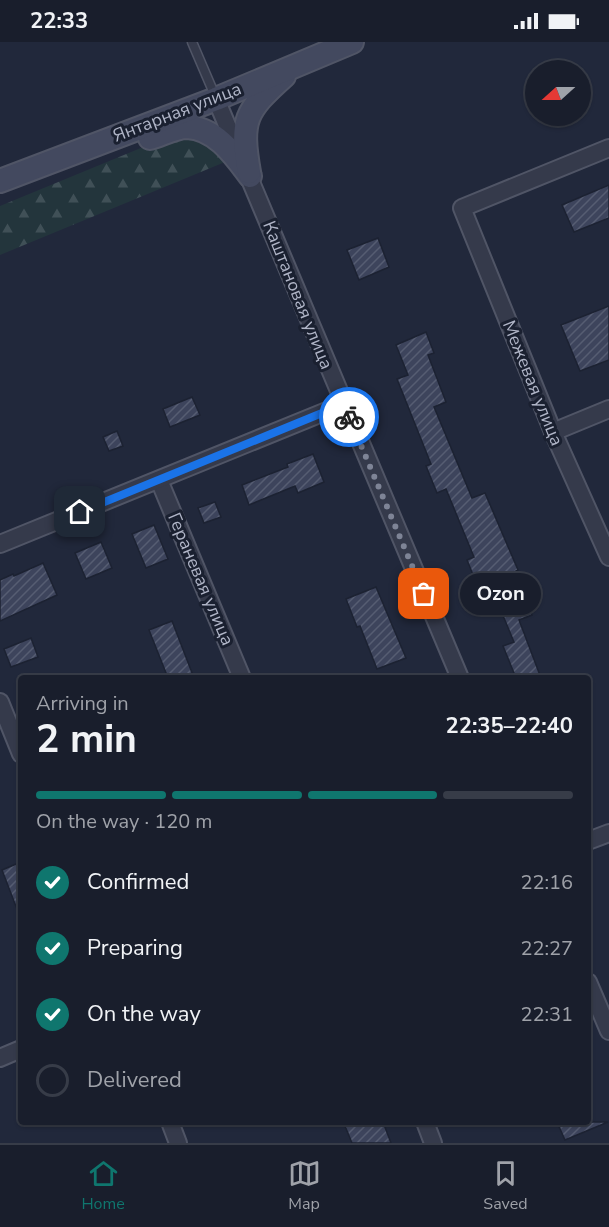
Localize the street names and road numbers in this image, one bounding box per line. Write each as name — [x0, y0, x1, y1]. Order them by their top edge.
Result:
street label: Янтарная улица — [109, 76, 245, 148]
street label: Каштановая улица — [257, 217, 339, 373]
street label: Межевая улица — [497, 317, 569, 449]
street label: Гераневая улица — [162, 509, 240, 649]

